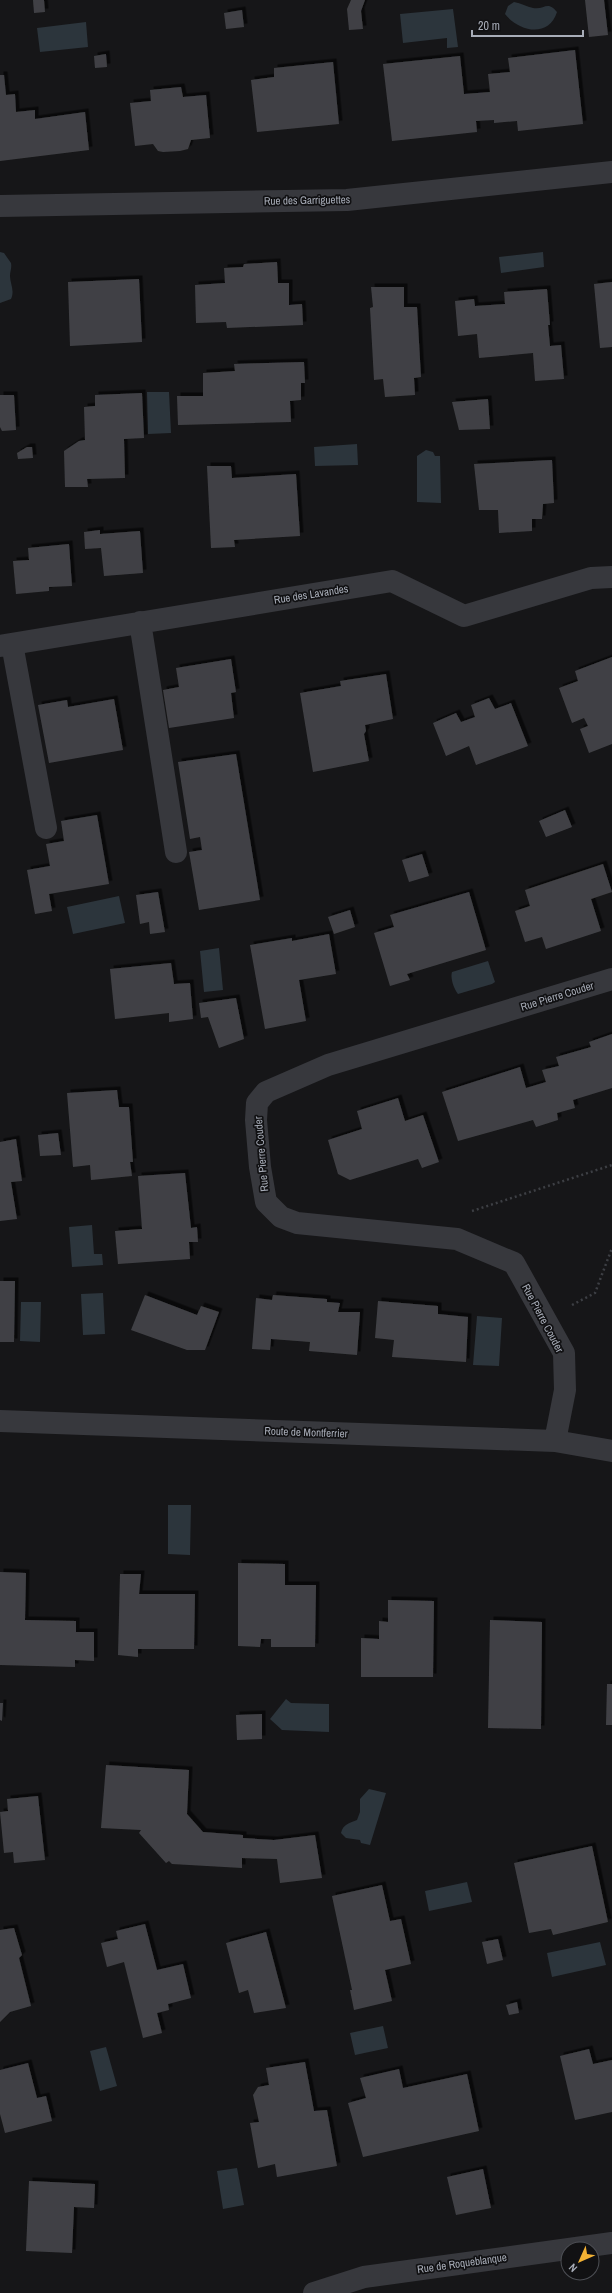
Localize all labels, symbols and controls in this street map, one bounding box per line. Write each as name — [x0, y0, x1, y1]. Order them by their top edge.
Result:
scale bar — [472, 12, 583, 38]
text: 20 m — [478, 18, 500, 34]
street label: Rue des Garriguettes — [264, 192, 351, 208]
street label: Rue des Lavandes — [273, 581, 350, 607]
street label: Rue Pierre Couder — [519, 978, 595, 1014]
street label: Rue Pierre Couder — [251, 1116, 271, 1192]
street label: Rue Pierre Couder — [519, 1281, 567, 1355]
street label: Route de Montferrier — [264, 1424, 348, 1440]
north arrow — [560, 2241, 600, 2281]
street label: Rue de Roqueblanque — [416, 2250, 508, 2276]
text: N — [566, 2261, 580, 2275]

